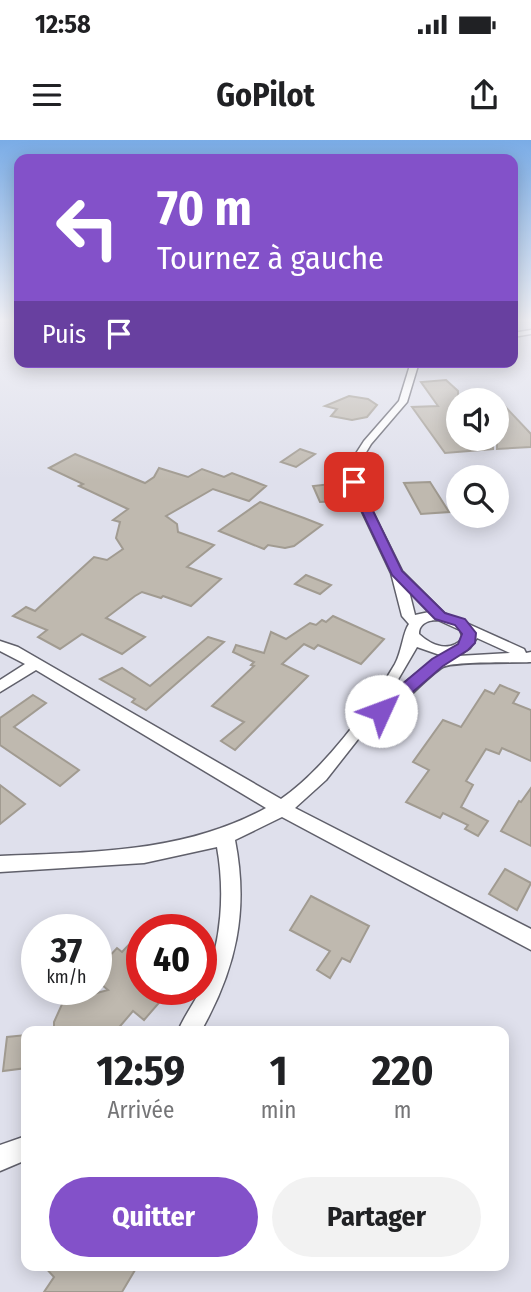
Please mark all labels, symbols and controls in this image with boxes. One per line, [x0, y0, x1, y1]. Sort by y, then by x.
text: 12:58 [35, 9, 91, 40]
icon: menu [28, 76, 66, 114]
text: GoPilot [216, 76, 315, 114]
icon: share [465, 76, 503, 114]
text: 70 m [157, 179, 252, 238]
icon: left [42, 182, 133, 273]
text: Tournez à gauche [157, 239, 384, 277]
icon: arrive [100, 315, 138, 353]
text: Puis [42, 319, 86, 350]
map controls [446, 388, 509, 528]
button: sound [446, 388, 509, 451]
pin [324, 452, 384, 512]
icon: arrive [335, 463, 373, 501]
button: search [446, 465, 509, 528]
position arrow [344, 674, 418, 748]
speed limit sign: 40 [126, 914, 217, 1005]
text: 37 [51, 929, 82, 971]
text: km/h [46, 966, 87, 988]
text: 12:59 [96, 1046, 185, 1096]
text: 1 [270, 1046, 287, 1096]
text: 220 [372, 1046, 434, 1096]
text: Arrivée [107, 1096, 174, 1124]
text: min [261, 1096, 296, 1124]
text: m [394, 1096, 412, 1124]
button: Quitter [49, 1177, 258, 1257]
button: Partager [272, 1177, 481, 1257]

